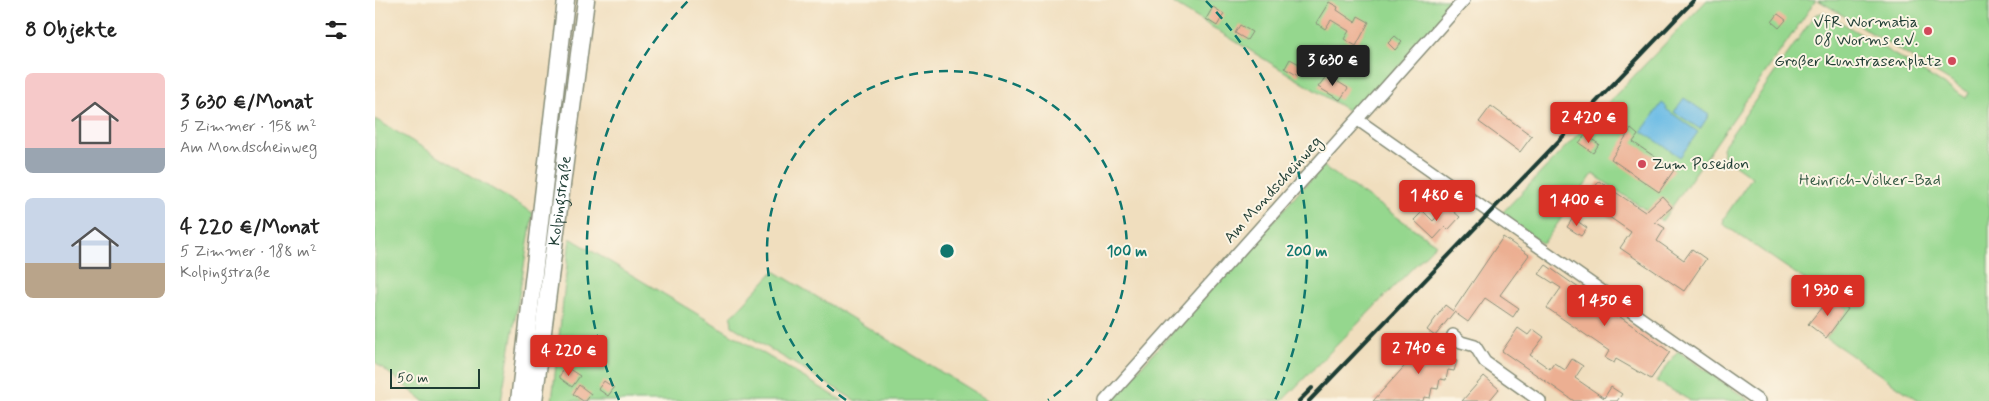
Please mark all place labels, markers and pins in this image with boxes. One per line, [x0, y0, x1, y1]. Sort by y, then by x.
place label: VfR Wormatia 08 Worms e.V. [1814, 12, 1918, 51]
marker: VfR Wormatia 08 Worms e.V. [1922, 25, 1934, 37]
pin: 3 630 € [1287, 44, 1379, 87]
place label: Großer Kunstrasenplatz [1774, 51, 1942, 72]
marker: Großer Kunstrasenplatz [1946, 55, 1958, 67]
pin: 2 420 € [1543, 102, 1635, 144]
place label: Zum Poseidon [1652, 154, 1749, 175]
marker: Zum Poseidon [1636, 158, 1648, 170]
pin: 1 480 € [1391, 180, 1483, 222]
pin: 1 400 € [1531, 184, 1623, 227]
centre of rings [938, 242, 956, 260]
pin: 1 930 € [1782, 274, 1874, 317]
pin: 1 450 € [1559, 284, 1651, 327]
pin: 2 740 € [1373, 332, 1465, 375]
pin: 4 220 € [523, 334, 615, 377]

